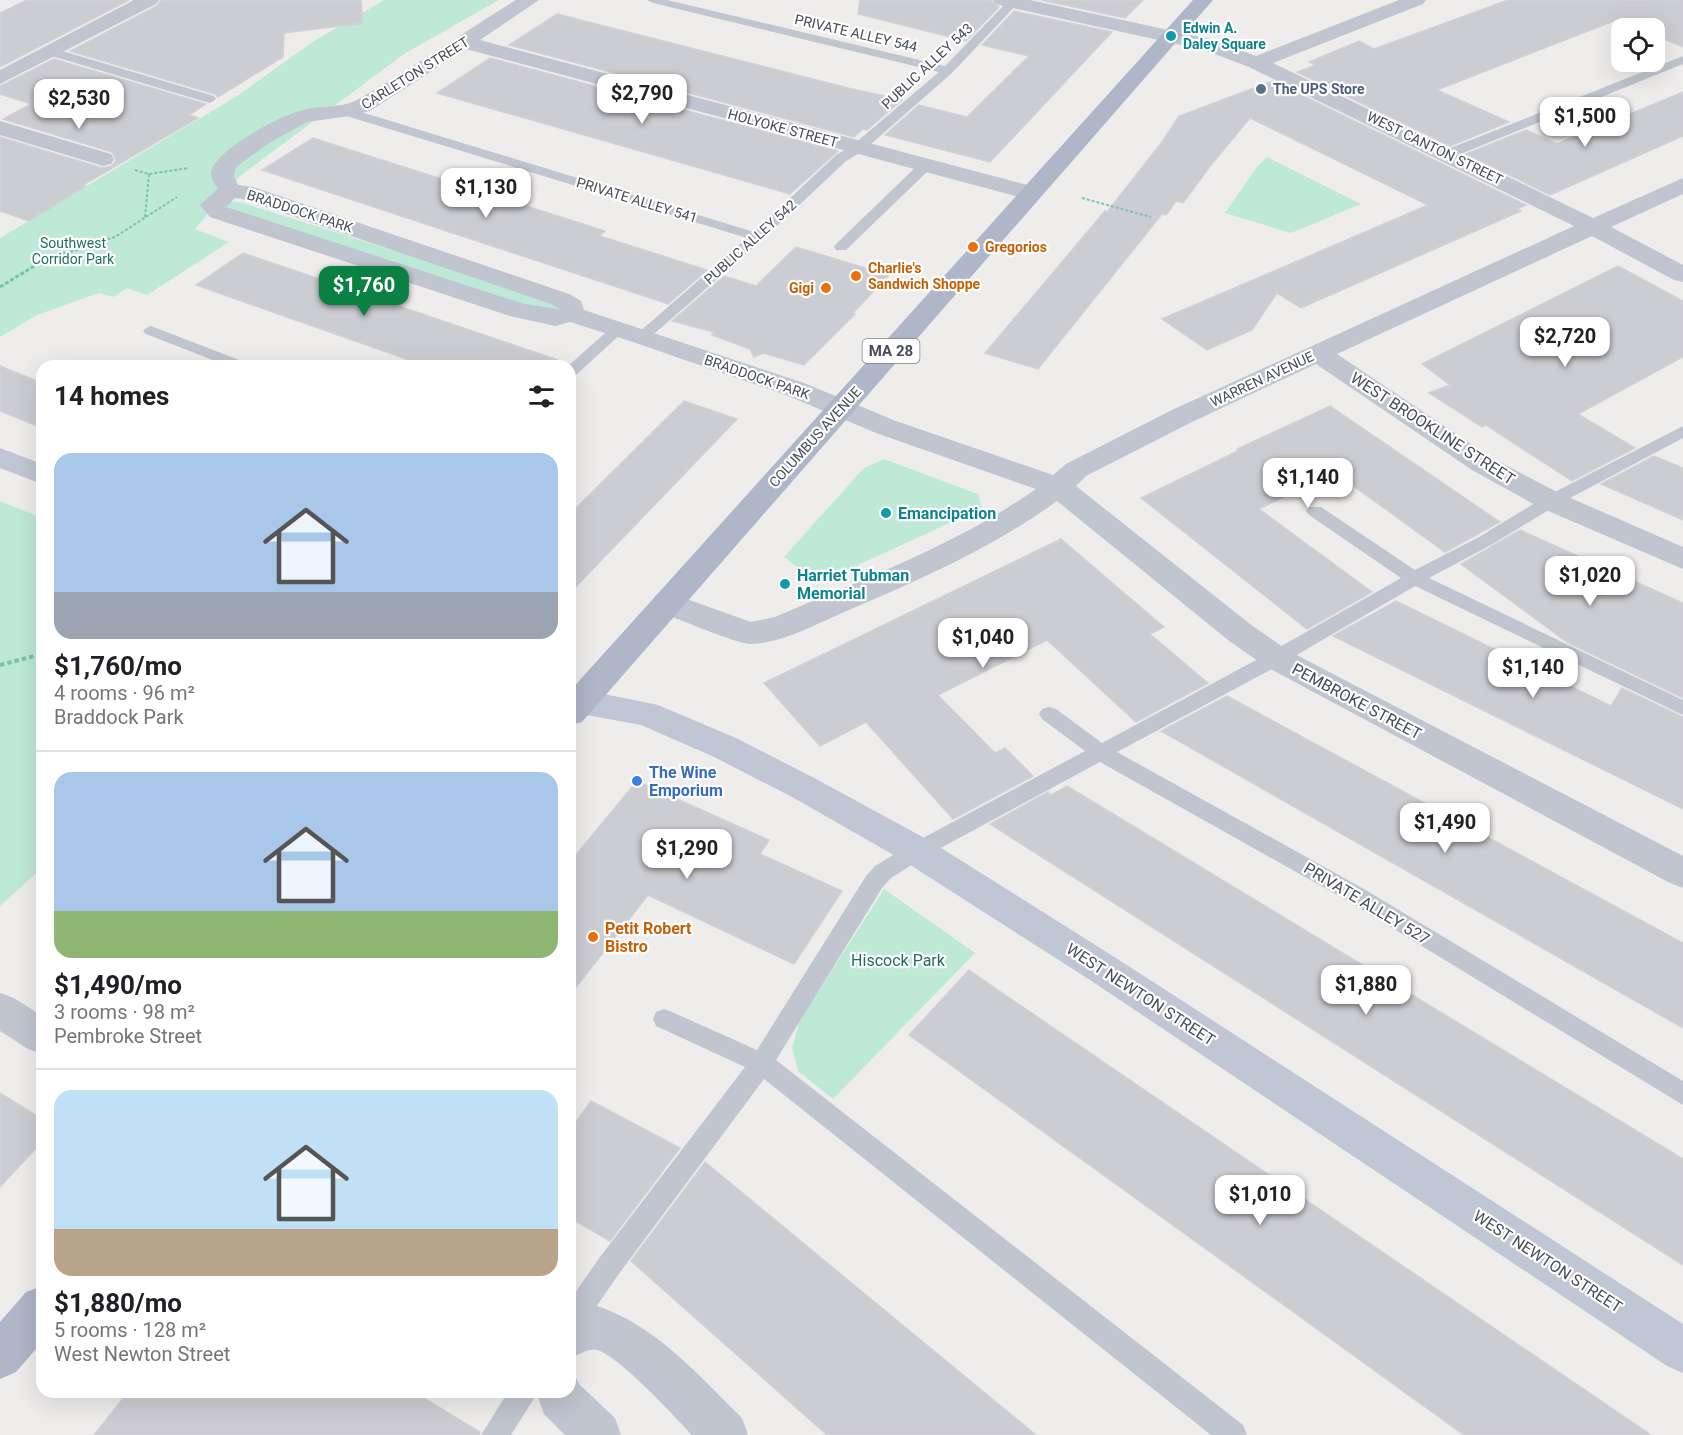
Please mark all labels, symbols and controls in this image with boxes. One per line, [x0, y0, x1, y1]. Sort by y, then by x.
street label: PRIVATE ALLEY 544 [793, 11, 919, 55]
map controls [1611, 18, 1665, 72]
button: locate [1611, 18, 1665, 72]
street label: PUBLIC ALLEY 543 [878, 20, 976, 112]
place label: Edwin A. Daley Square [1183, 20, 1266, 52]
marker: Edwin A. Daley Square [1164, 29, 1178, 43]
street label: CARLETON STREET [358, 33, 472, 112]
pin: $2,790 [593, 74, 691, 125]
pin: $2,530 [30, 79, 128, 130]
text: $2,790 [611, 81, 673, 105]
place label: The UPS Store [1273, 81, 1365, 97]
marker: The UPS Store [1254, 82, 1268, 96]
text: $2,530 [48, 86, 110, 110]
pin: $1,500 [1536, 97, 1634, 148]
text: $1,500 [1554, 104, 1616, 128]
street label: HOLYOKE STREET [726, 106, 840, 151]
street label: WEST CANTON STREET [1364, 108, 1506, 188]
pin: $1,130 [437, 168, 535, 219]
street label: PRIVATE ALLEY 541 [575, 174, 699, 226]
text: $1,130 [455, 175, 517, 199]
street label: BRADDOCK PARK [245, 186, 355, 236]
street label: PUBLIC ALLEY 542 [701, 196, 799, 288]
park label: Southwest Corridor Park [32, 235, 115, 267]
place label: Gregorios [985, 239, 1047, 255]
marker: Gregorios [966, 240, 980, 254]
place label: Charlie's Sandwich Shoppe [868, 260, 981, 292]
pin: $1,760 [315, 266, 413, 317]
marker: Charlie's Sandwich Shoppe [849, 269, 863, 283]
text: $1,760 [333, 273, 395, 297]
place label: Gigi [789, 280, 814, 296]
marker: Gigi [819, 281, 833, 295]
pin: $2,720 [1516, 317, 1614, 368]
text: $2,720 [1534, 324, 1596, 348]
road number: MA 28 [862, 339, 920, 363]
street label: WARREN AVENUE [1208, 348, 1316, 410]
street label: BRADDOCK PARK [702, 351, 812, 403]
street label: WEST BROOKLINE STREET [1347, 368, 1519, 489]
icon: filters [525, 380, 558, 413]
text: 14 homes [54, 381, 169, 411]
street label: COLUMBUS AVENUE [766, 384, 864, 490]
pin: $1,140 [1259, 458, 1357, 509]
text: $1,140 [1277, 465, 1339, 489]
icon: home [252, 492, 360, 600]
place label: Emancipation [898, 504, 996, 523]
marker: Emancipation [879, 506, 893, 520]
pin: $1,020 [1541, 556, 1639, 607]
text: $1,020 [1559, 563, 1621, 587]
place label: Harriet Tubman Memorial [797, 566, 909, 603]
marker: Harriet Tubman Memorial [778, 577, 792, 591]
pin: $1,040 [934, 618, 1032, 669]
text: $1,040 [952, 625, 1014, 649]
pin: $1,140 [1484, 648, 1582, 699]
text: $1,760/mo [54, 651, 182, 681]
text: $1,140 [1502, 655, 1564, 679]
street label: PEMBROKE STREET [1289, 659, 1425, 744]
text: 4 rooms · 96 m² [54, 681, 195, 705]
text: Braddock Park [54, 705, 184, 729]
place label: The Wine Emporium [649, 763, 723, 800]
marker: The Wine Emporium [630, 774, 644, 788]
pin: $1,490 [1396, 803, 1494, 854]
text: $1,490 [1414, 810, 1476, 834]
icon: home [252, 811, 360, 919]
pin: $1,290 [638, 829, 736, 880]
text: $1,290 [656, 836, 718, 860]
street label: PRIVATE ALLEY 527 [1300, 858, 1433, 948]
place label: Petit Robert Bistro [605, 919, 692, 956]
marker: Petit Robert Bistro [586, 930, 600, 944]
street label: WEST NEWTON STREET [1063, 939, 1219, 1050]
park label: Hiscock Park [851, 951, 946, 970]
pin: $1,880 [1317, 965, 1415, 1016]
text: $1,490/mo [54, 970, 182, 1000]
text: $1,880 [1335, 972, 1397, 996]
text: 3 rooms · 98 m² [54, 1000, 195, 1024]
text: Pembroke Street [54, 1024, 202, 1048]
icon: home [252, 1129, 360, 1237]
pin: $1,010 [1211, 1175, 1309, 1226]
text: $1,010 [1229, 1182, 1291, 1206]
street label: WEST NEWTON STREET [1470, 1206, 1626, 1317]
text: $1,880/mo [54, 1288, 182, 1318]
text: 5 rooms · 128 m² [54, 1318, 206, 1342]
text: West Newton Street [54, 1342, 230, 1366]

